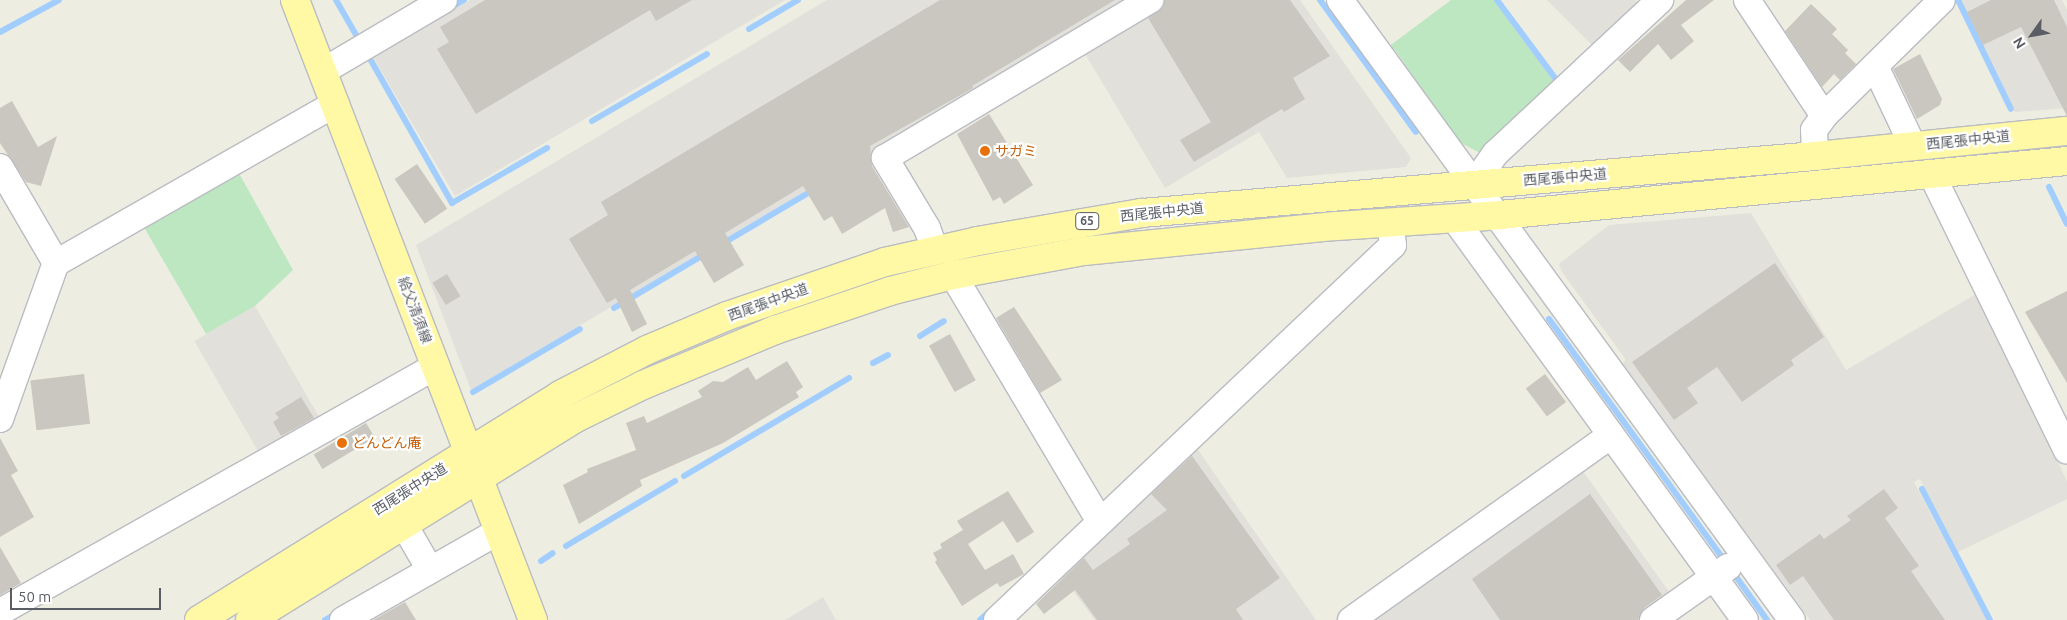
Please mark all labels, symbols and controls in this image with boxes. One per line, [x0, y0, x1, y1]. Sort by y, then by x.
north arrow [2007, 10, 2057, 60]
text: N [2010, 34, 2029, 52]
street label: 西尾張中央道 [1925, 127, 2011, 153]
place label: サガミ [995, 143, 1037, 159]
marker: サガミ [979, 145, 991, 157]
street label: 西尾張中央道 [1522, 165, 1608, 189]
street label: 西尾張中央道 [1119, 199, 1205, 225]
road number: 65 [1074, 212, 1100, 230]
street label: 給父清須線 [395, 274, 435, 346]
street label: 西尾張中央道 [726, 280, 810, 324]
place label: どんどん庵 [352, 435, 422, 451]
marker: どんどん庵 [336, 437, 348, 449]
street label: 西尾張中央道 [370, 460, 450, 518]
scale bar [12, 578, 164, 610]
text: 50 m [18, 588, 51, 605]

